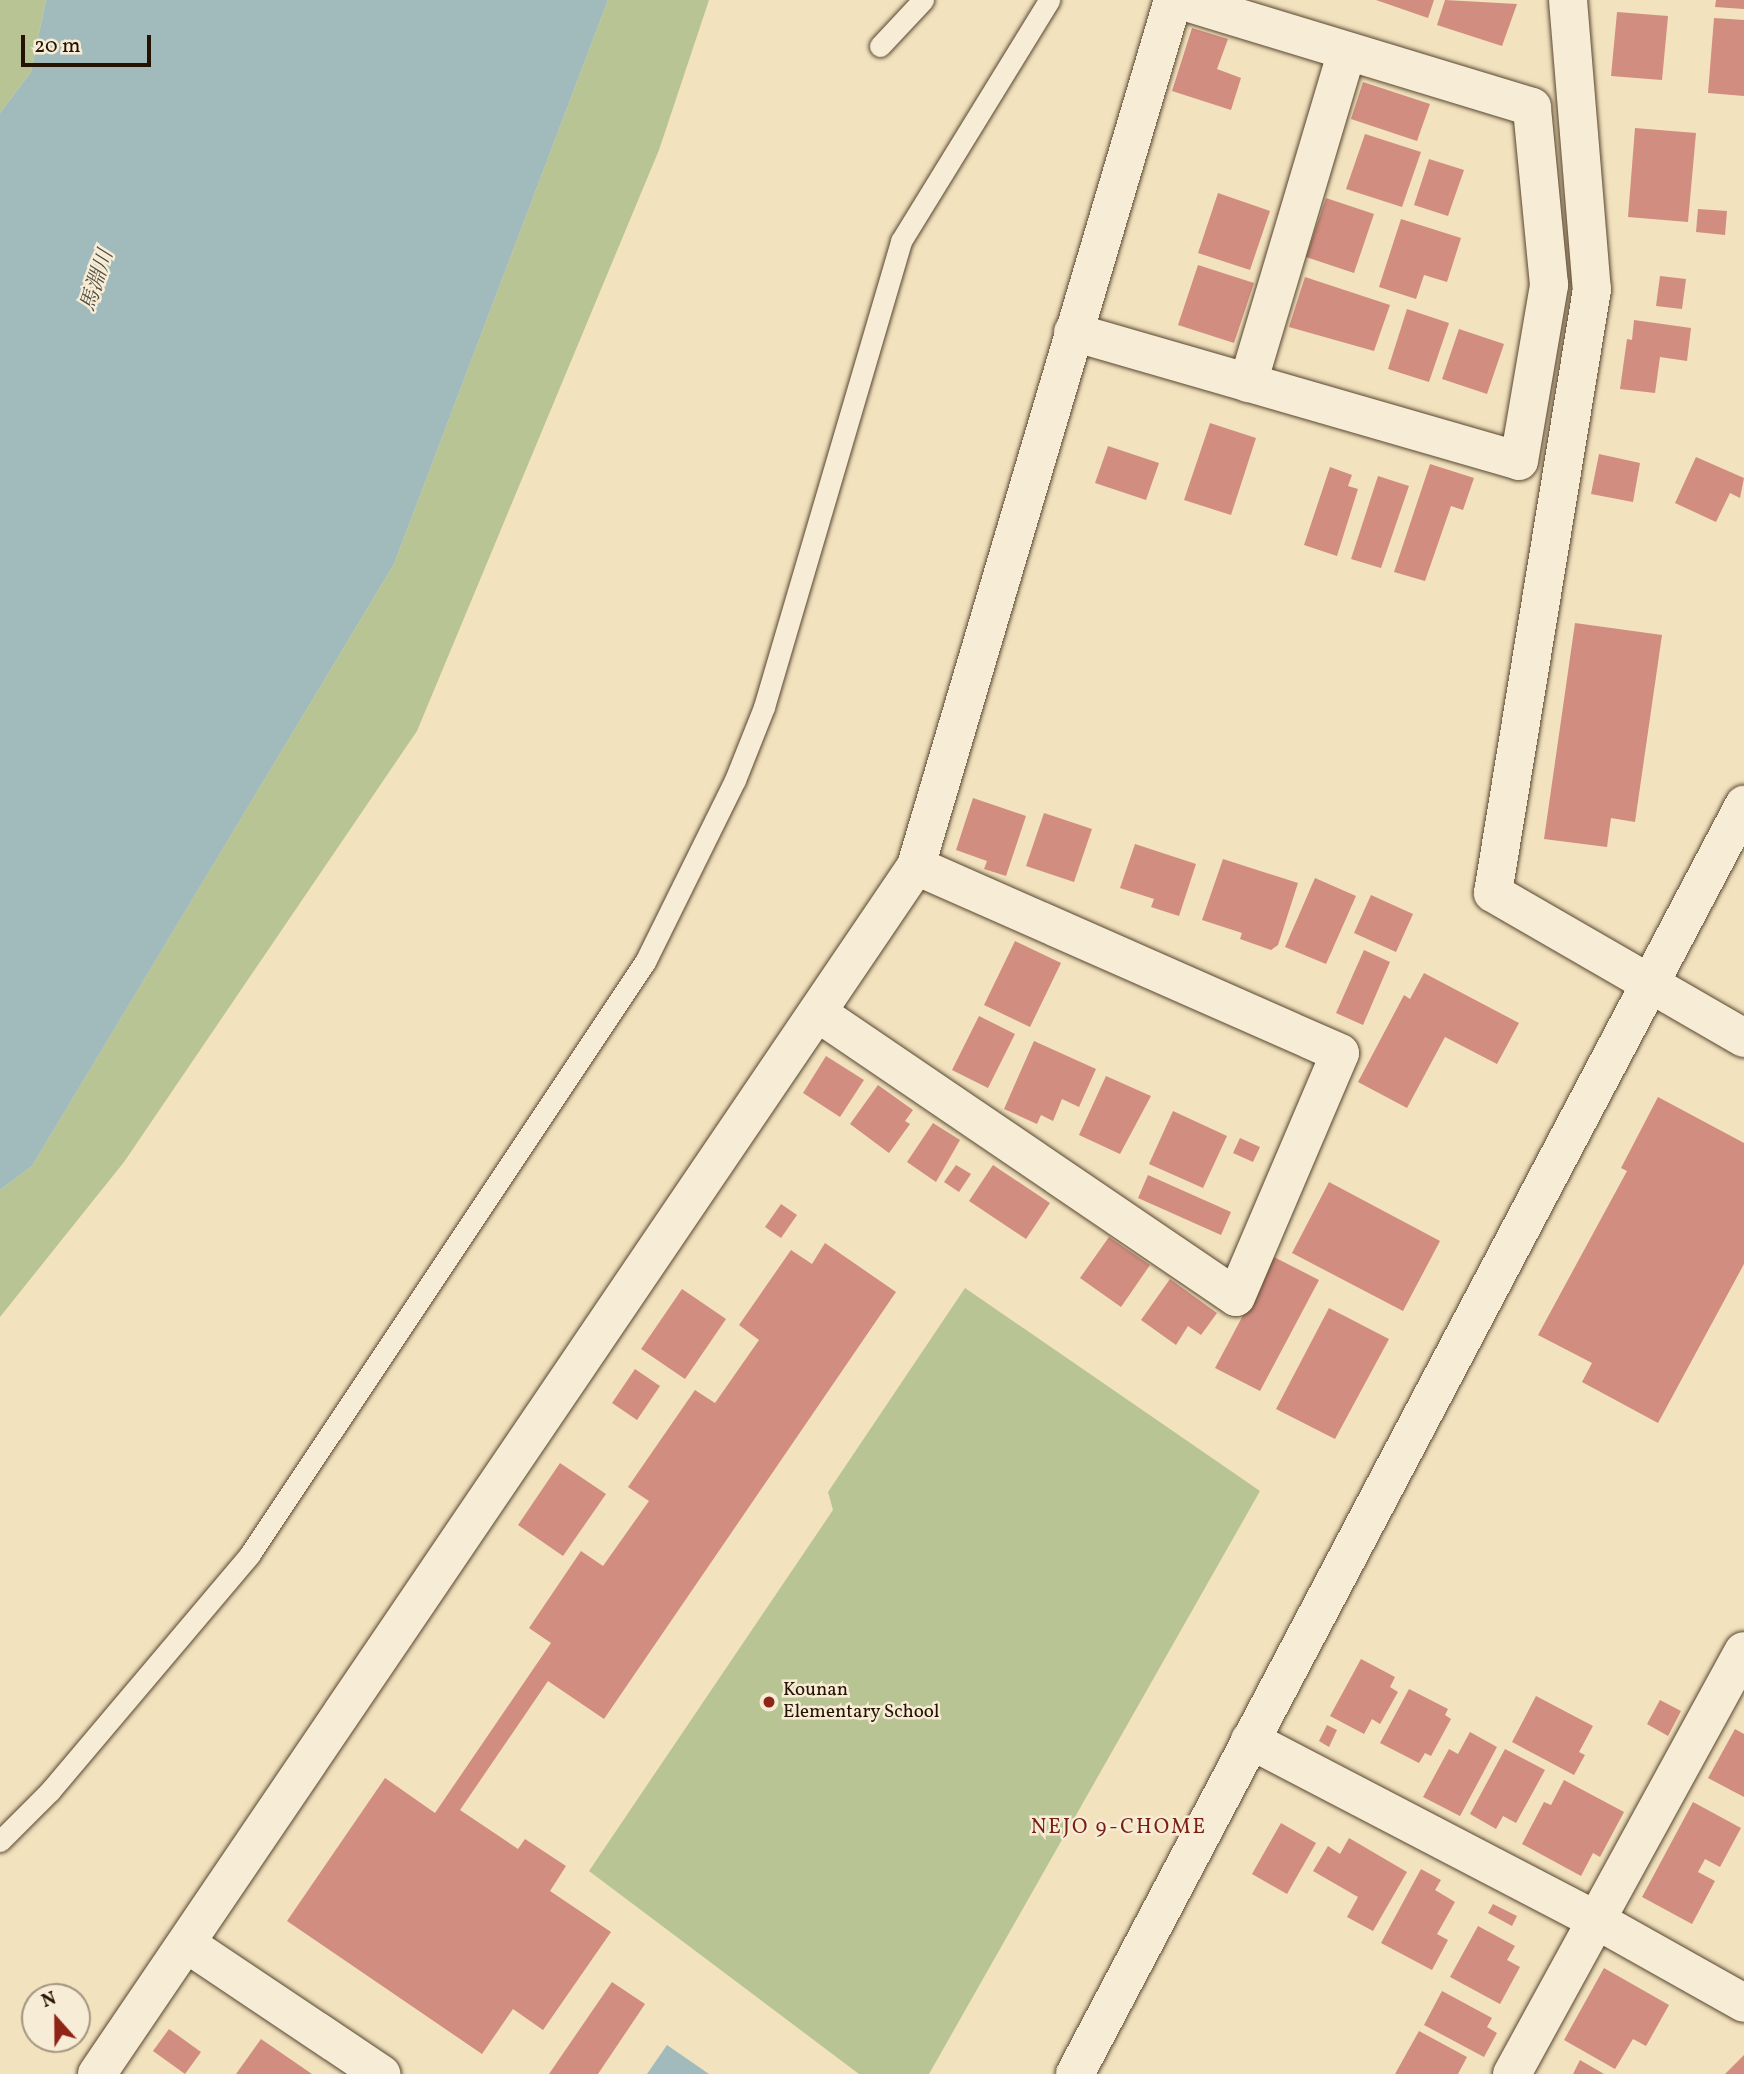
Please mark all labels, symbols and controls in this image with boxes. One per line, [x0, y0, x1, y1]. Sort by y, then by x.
scale bar [24, 21, 154, 65]
text: 20 m [34, 32, 80, 61]
water label: 馬淵川 [76, 247, 120, 315]
place label: Kounan Elementary School [783, 1680, 940, 1724]
marker: Kounan Elementary School [761, 1694, 777, 1710]
district label: NEJO 9-CHOME [1032, 1815, 1206, 1841]
north arrow [21, 1983, 91, 2053]
text: N [38, 1986, 60, 2015]

